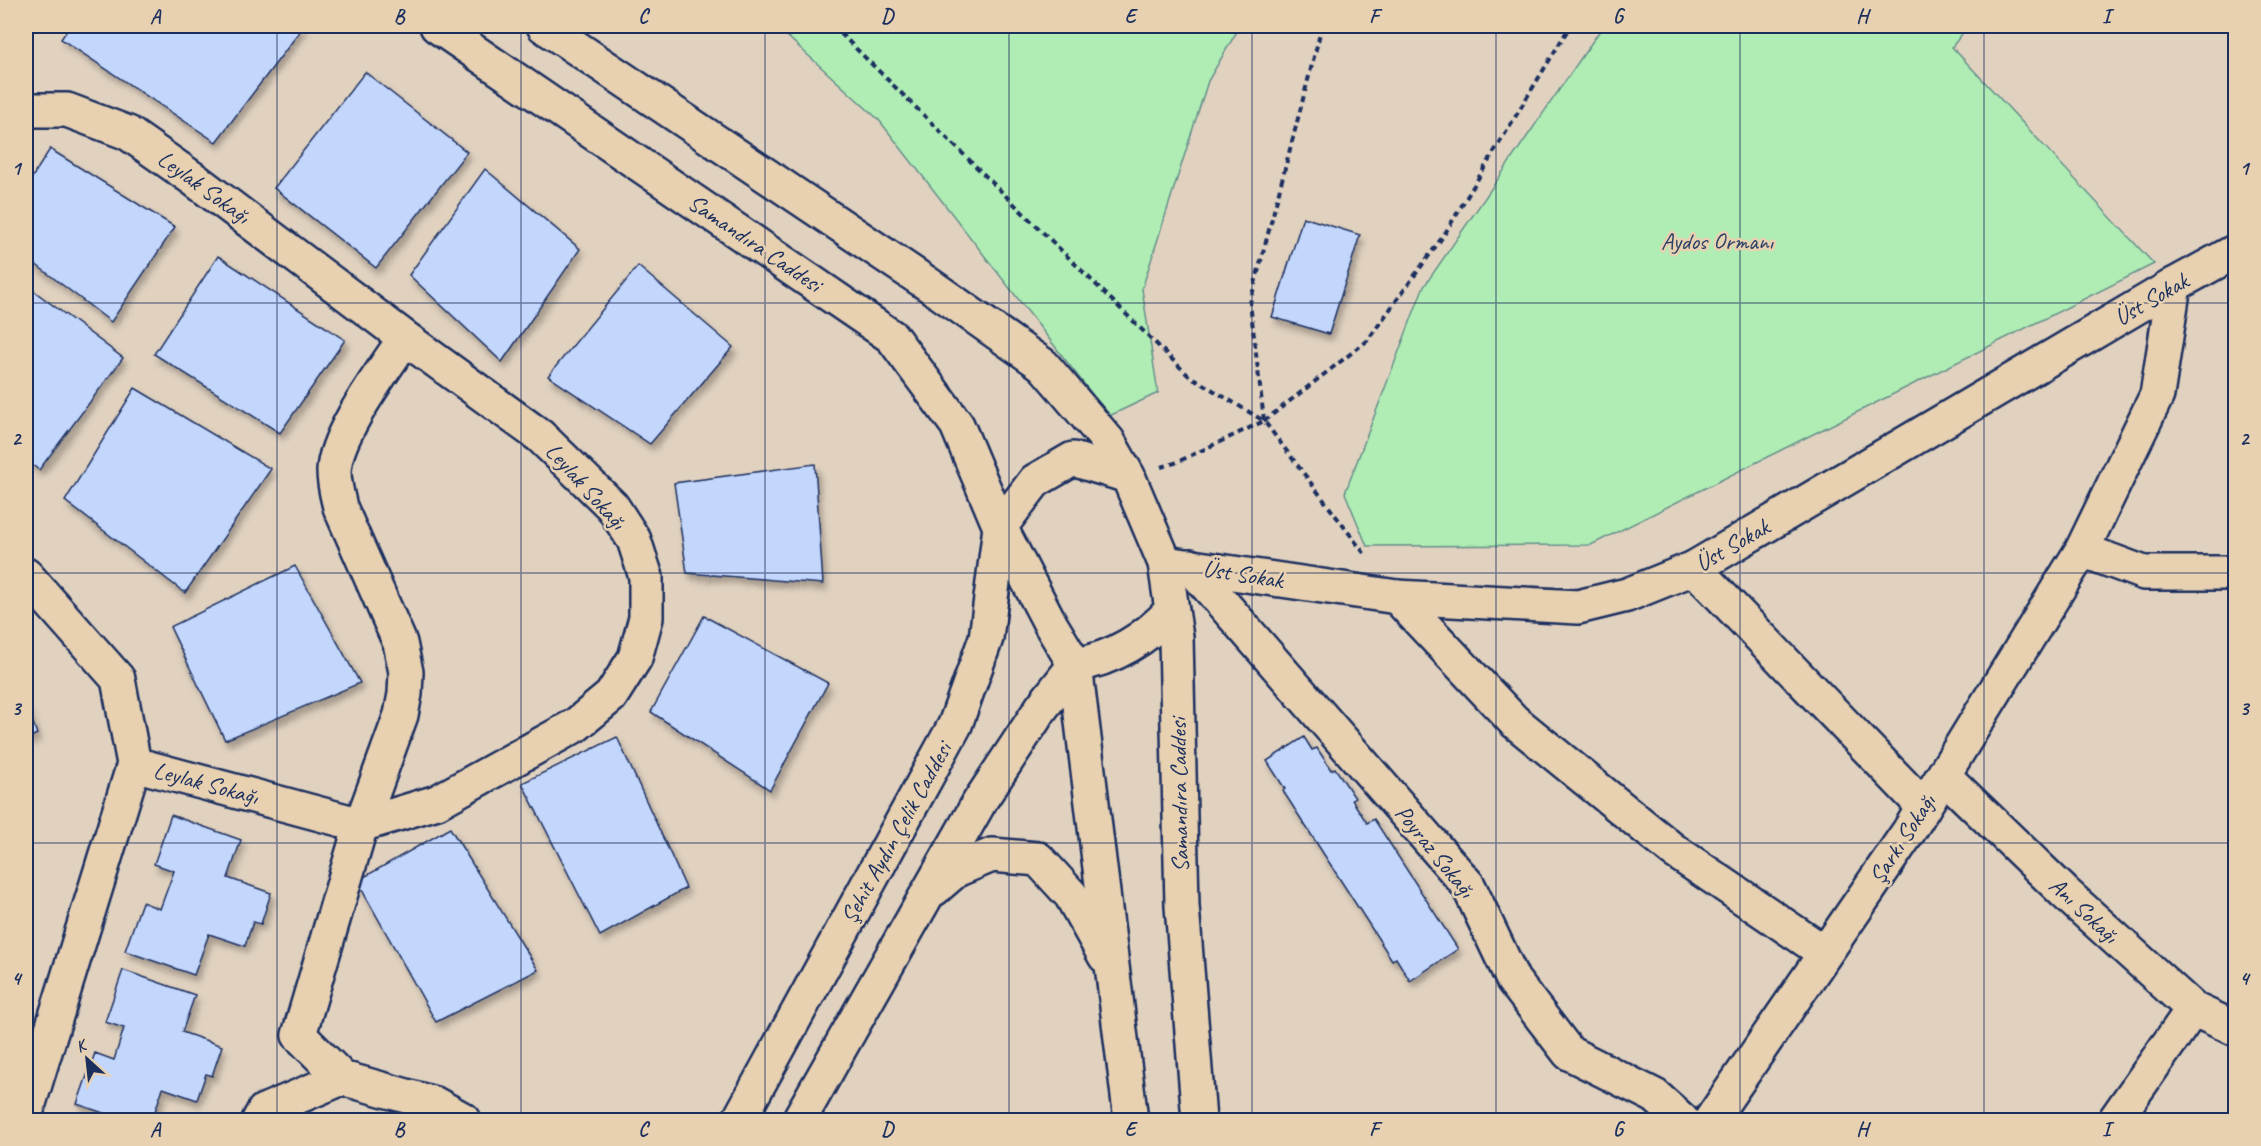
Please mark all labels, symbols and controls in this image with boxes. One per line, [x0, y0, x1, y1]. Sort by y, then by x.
text: A [150, 4, 162, 29]
text: B [394, 4, 406, 29]
text: C [638, 4, 650, 29]
text: D [881, 4, 895, 29]
text: E [1125, 4, 1139, 29]
text: F [1369, 4, 1383, 29]
text: G [1613, 4, 1626, 29]
text: H [1856, 4, 1871, 29]
text: I [2102, 4, 2115, 29]
street label: Leylak Sokağı [152, 143, 257, 231]
text: 1 [12, 156, 23, 181]
text: 1 [2240, 156, 2251, 181]
street label: Samandıra Caddesi [682, 187, 830, 300]
park label: Aydos Ormanı [1661, 226, 1775, 256]
street label: Üst Sokak [2109, 265, 2195, 332]
text: 2 [12, 426, 23, 451]
text: 2 [2240, 426, 2251, 451]
street label: Leylak Sokağı [539, 436, 634, 537]
street label: Üst Sokak [1690, 511, 1776, 578]
street label: Üst Sokak [1201, 553, 1287, 595]
text: 3 [12, 696, 23, 721]
text: 3 [2240, 696, 2251, 721]
street label: Samandıra Caddesi [1163, 715, 1195, 873]
street label: Şehit Aydın Çelik Caddesi [834, 735, 960, 929]
street label: Leylak Sokağı [151, 755, 263, 812]
street label: Şarkı Sokağı [1862, 787, 1943, 890]
street label: Poyraz Sokağı [1388, 798, 1482, 905]
street label: Anı Sokağı [2043, 870, 2126, 951]
text: 4 [12, 966, 24, 991]
text: 4 [2240, 966, 2252, 991]
north arrow [57, 1029, 117, 1089]
text: K [72, 1034, 92, 1057]
text: A [150, 1117, 162, 1142]
text: B [394, 1117, 406, 1142]
text: C [638, 1117, 650, 1142]
text: D [881, 1117, 895, 1142]
text: E [1125, 1117, 1139, 1142]
text: F [1369, 1117, 1383, 1142]
text: G [1613, 1117, 1626, 1142]
text: H [1856, 1117, 1871, 1142]
text: I [2102, 1117, 2115, 1142]

